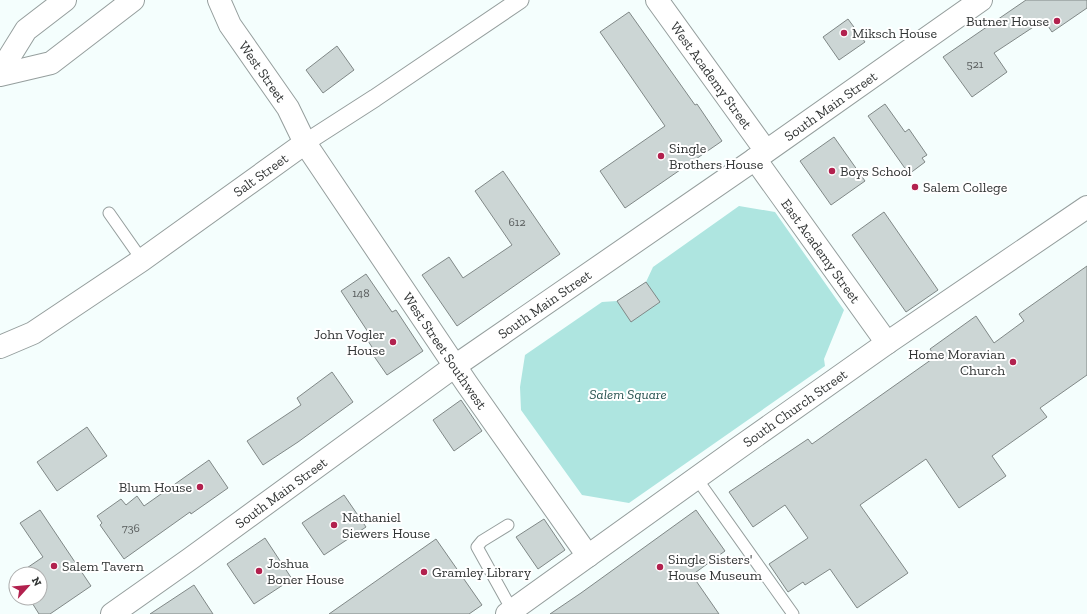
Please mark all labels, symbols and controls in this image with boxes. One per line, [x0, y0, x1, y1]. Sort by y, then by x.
place label: Butner House [966, 13, 1049, 30]
marker: Butner House [1052, 16, 1062, 26]
street label: West Academy Street [667, 18, 756, 133]
place label: Miksch House [852, 25, 937, 42]
marker: Miksch House [839, 28, 849, 38]
street label: West Street [235, 38, 290, 106]
house number: 521 [967, 57, 984, 71]
street label: South Main Street [781, 67, 881, 145]
place label: Single Brothers House [669, 140, 764, 173]
street label: Salt Street [230, 149, 292, 200]
marker: Single Brothers House [656, 151, 666, 161]
place label: Boys School [840, 163, 912, 180]
marker: Boys School [827, 166, 837, 176]
place label: Salem College [923, 179, 1008, 196]
marker: Salem College [910, 182, 920, 192]
street label: East Academy Street [778, 195, 864, 307]
house number: 612 [508, 215, 526, 229]
street label: South Main Street [495, 266, 595, 342]
house number: 148 [352, 286, 370, 300]
street label: West Street Southwest [399, 289, 491, 413]
place label: John Vogler House [314, 326, 385, 359]
marker: John Vogler House [388, 337, 398, 347]
place label: Home Moravian Church [908, 346, 1005, 379]
marker: Home Moravian Church [1008, 357, 1018, 367]
street label: South Church Street [740, 365, 851, 451]
park label: Salem Square [589, 386, 667, 403]
street label: South Main Street [232, 453, 331, 532]
place label: Blum House [119, 479, 192, 496]
marker: Blum House [195, 482, 205, 492]
place label: Nathaniel Siewers House [342, 509, 431, 542]
marker: Nathaniel Siewers House [329, 520, 339, 530]
house number: 736 [122, 521, 140, 535]
place label: Single Sisters' House Museum [668, 551, 762, 584]
place label: Joshua Boner House [267, 555, 344, 588]
place label: Salem Tavern [62, 558, 144, 575]
marker: Salem Tavern [49, 561, 59, 571]
marker: Single Sisters' House Museum [655, 562, 665, 572]
place label: Gramley Library [432, 564, 532, 581]
north arrow [8, 566, 48, 606]
marker: Joshua Boner House [254, 566, 264, 576]
marker: Gramley Library [419, 567, 429, 577]
text: N [29, 575, 44, 589]

